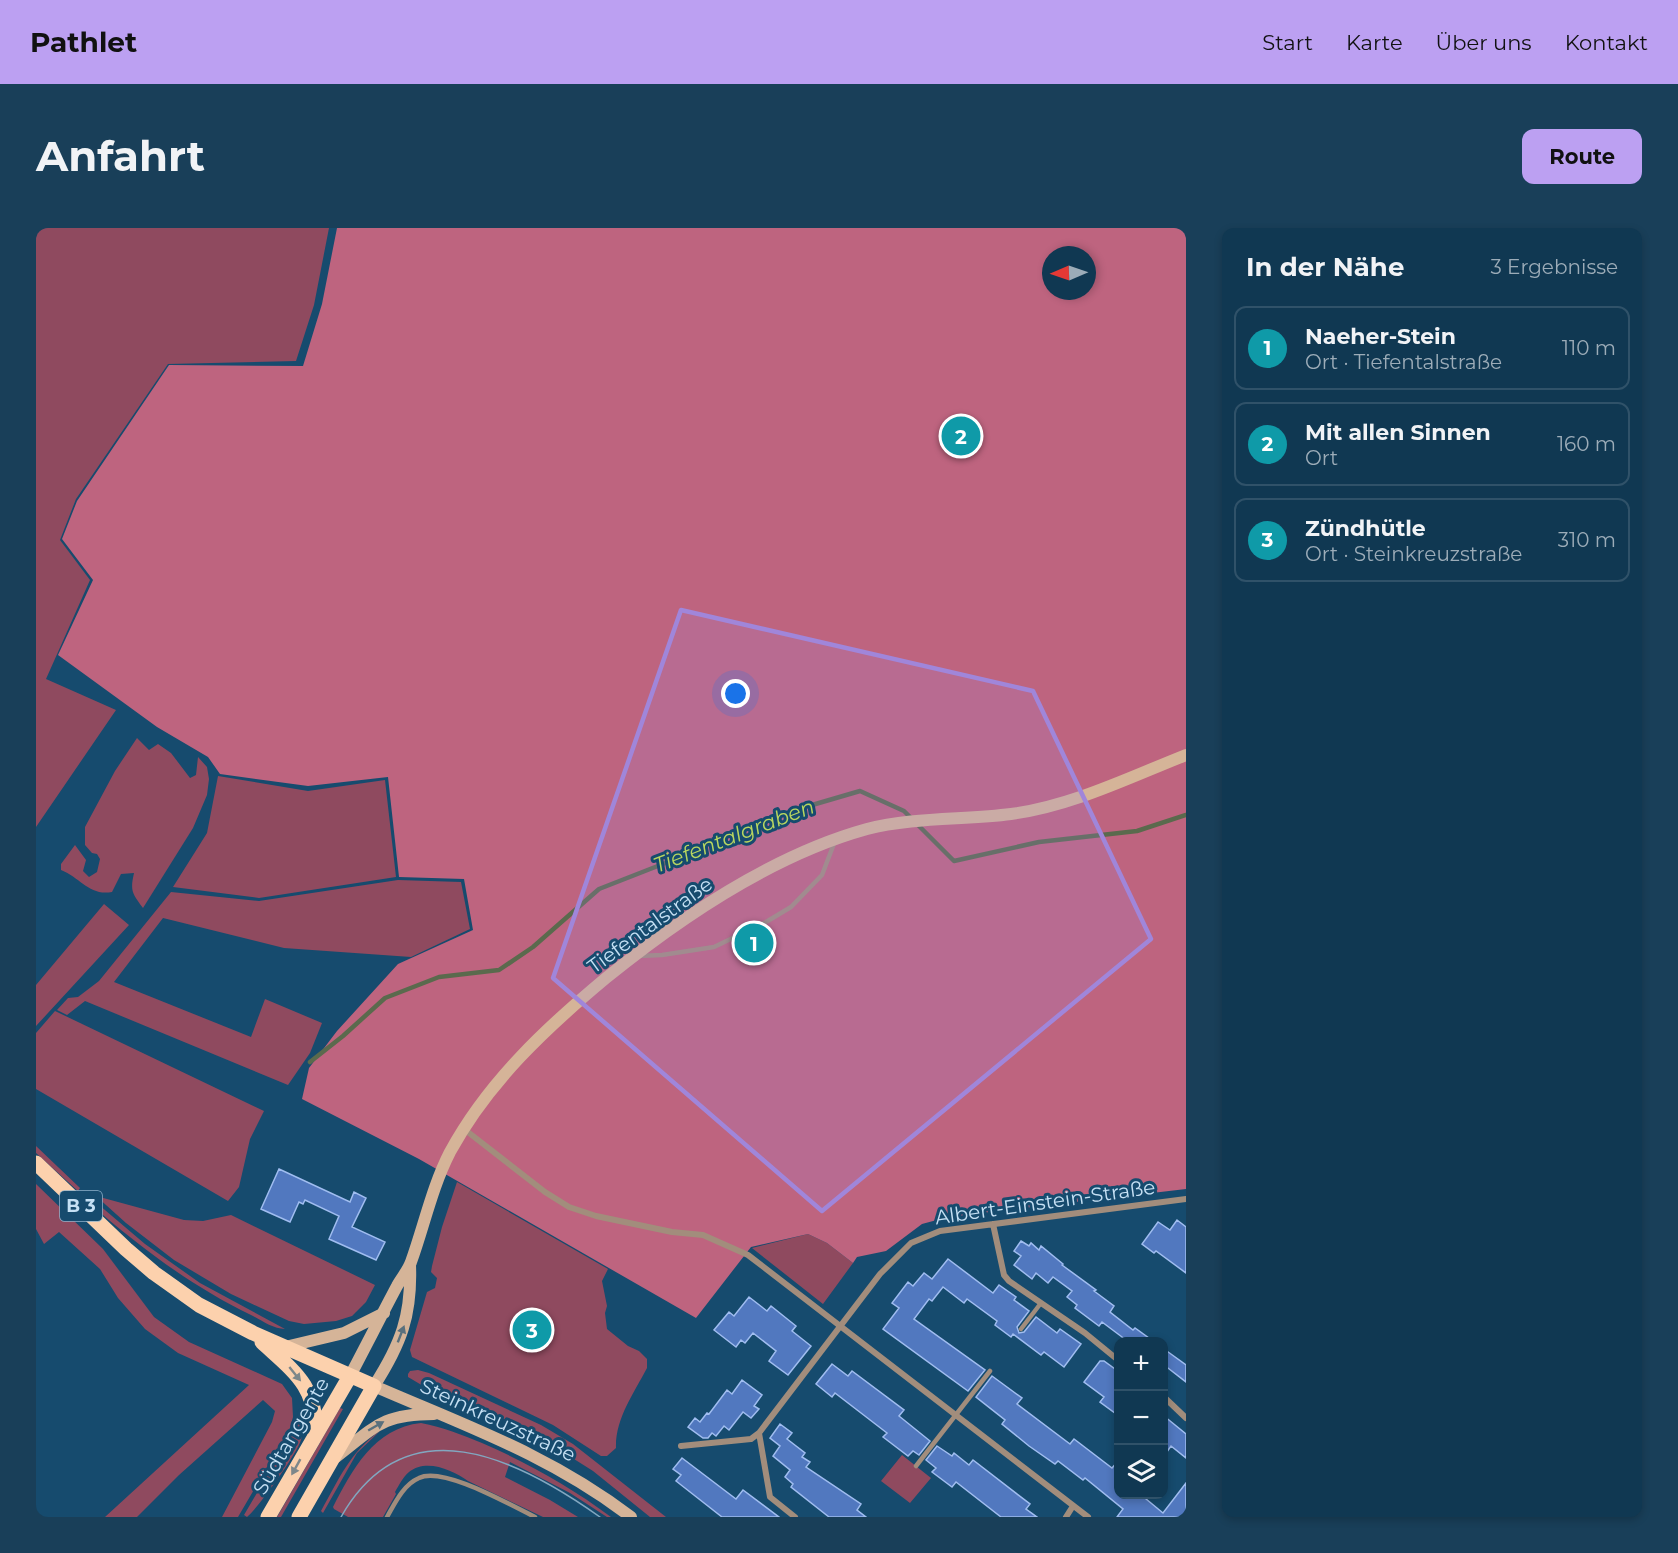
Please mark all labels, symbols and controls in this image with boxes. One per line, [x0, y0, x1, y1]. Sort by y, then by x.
text: Pathlet [30, 25, 137, 59]
text: Start [1262, 30, 1313, 55]
text: Karte [1346, 30, 1403, 55]
text: Über uns [1436, 30, 1532, 55]
text: Kontakt [1565, 30, 1648, 55]
button: Route [1522, 129, 1642, 184]
text: Anfahrt [36, 130, 205, 182]
north arrow [1042, 246, 1096, 300]
text: In der Nähe [1246, 251, 1404, 283]
text: 3 Ergebnisse [1490, 255, 1618, 279]
text: Naeher-Stein [1305, 323, 1456, 350]
text: 1 [1264, 336, 1271, 360]
text: 110 m [1562, 336, 1616, 360]
text: Ort · Tiefentalstraße [1305, 350, 1502, 374]
pin: 2 [942, 414, 980, 458]
text: Mit allen Sinnen [1305, 419, 1491, 446]
text: 2 [1262, 432, 1273, 456]
text: 160 m [1557, 432, 1616, 456]
text: Ort [1305, 446, 1338, 470]
text: Zündhütle [1305, 515, 1426, 542]
text: 3 [1262, 528, 1273, 552]
text: 310 m [1558, 528, 1616, 552]
text: Ort · Steinkreuzstraße [1305, 542, 1522, 566]
your location [721, 679, 750, 708]
water label: Tiefentalgraben [650, 793, 818, 878]
street label: Tiefentalstraße [583, 872, 717, 978]
pin: 1 [734, 920, 774, 966]
street label: Albert-Einstein-Straße [933, 1175, 1157, 1229]
road number: B 3 [60, 1191, 102, 1221]
pin: 3 [512, 1308, 552, 1352]
one-way arrow [397, 1325, 406, 1343]
map controls [1114, 1337, 1168, 1499]
button: + [1114, 1337, 1168, 1391]
one-way arrow [288, 1366, 301, 1382]
street label: Südtangente [248, 1373, 334, 1499]
street label: Steinkreuzstraße [416, 1373, 580, 1467]
button: − [1114, 1391, 1168, 1445]
one-way arrow [368, 1421, 384, 1432]
button: layers [1114, 1445, 1168, 1499]
one-way arrow [291, 1459, 301, 1476]

